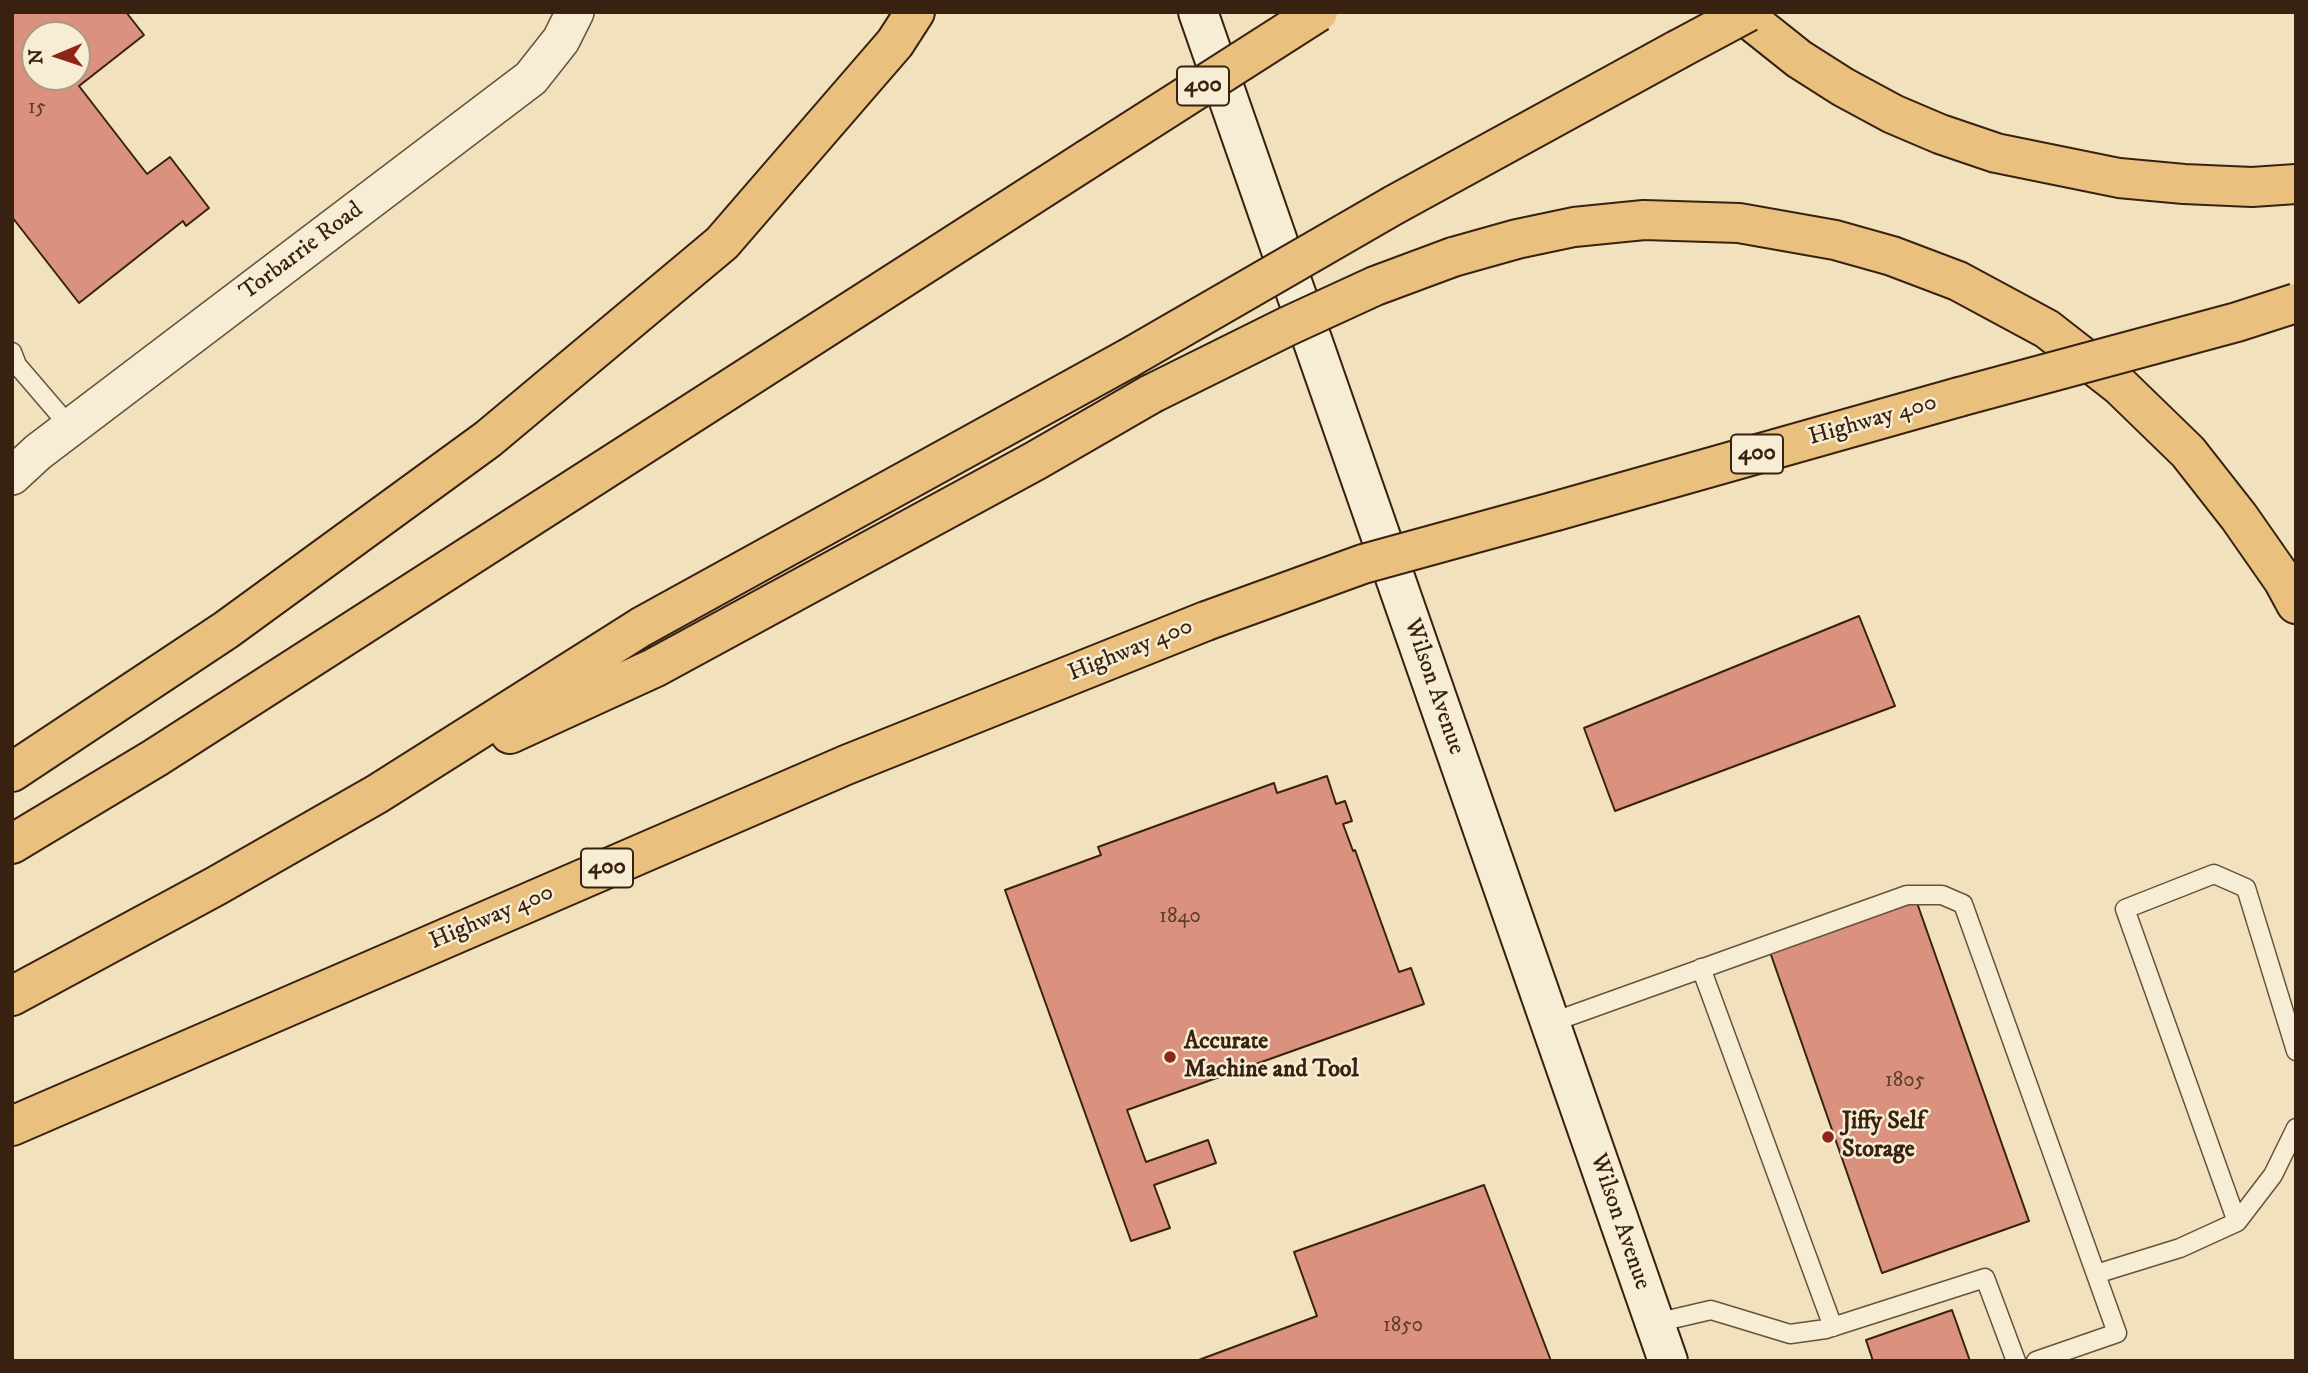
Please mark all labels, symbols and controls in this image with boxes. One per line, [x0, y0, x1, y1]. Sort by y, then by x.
north arrow [21, 21, 91, 91]
text: N [25, 48, 48, 65]
road number: 400 [1177, 66, 1229, 106]
house number: 15 [28, 96, 46, 122]
street label: Torbarrie Road [235, 196, 369, 308]
street label: Highway 400 [1806, 389, 1940, 453]
road number: 400 [1731, 435, 1783, 474]
street label: Highway 400 [1064, 613, 1198, 689]
street label: Wilson Avenue [1396, 615, 1470, 759]
road number: 400 [581, 848, 633, 888]
street label: Highway 400 [426, 879, 558, 957]
house number: 1840 [1159, 905, 1201, 931]
place label: Accurate Machine and Tool [1184, 1029, 1359, 1085]
marker: Accurate Machine and Tool [1162, 1049, 1178, 1065]
house number: 1805 [1885, 1069, 1925, 1095]
place label: Jiffy Self Storage [1842, 1109, 1925, 1165]
marker: Jiffy Self Storage [1820, 1129, 1836, 1145]
street label: Wilson Avenue [1582, 1150, 1656, 1294]
house number: 1850 [1383, 1314, 1423, 1340]

